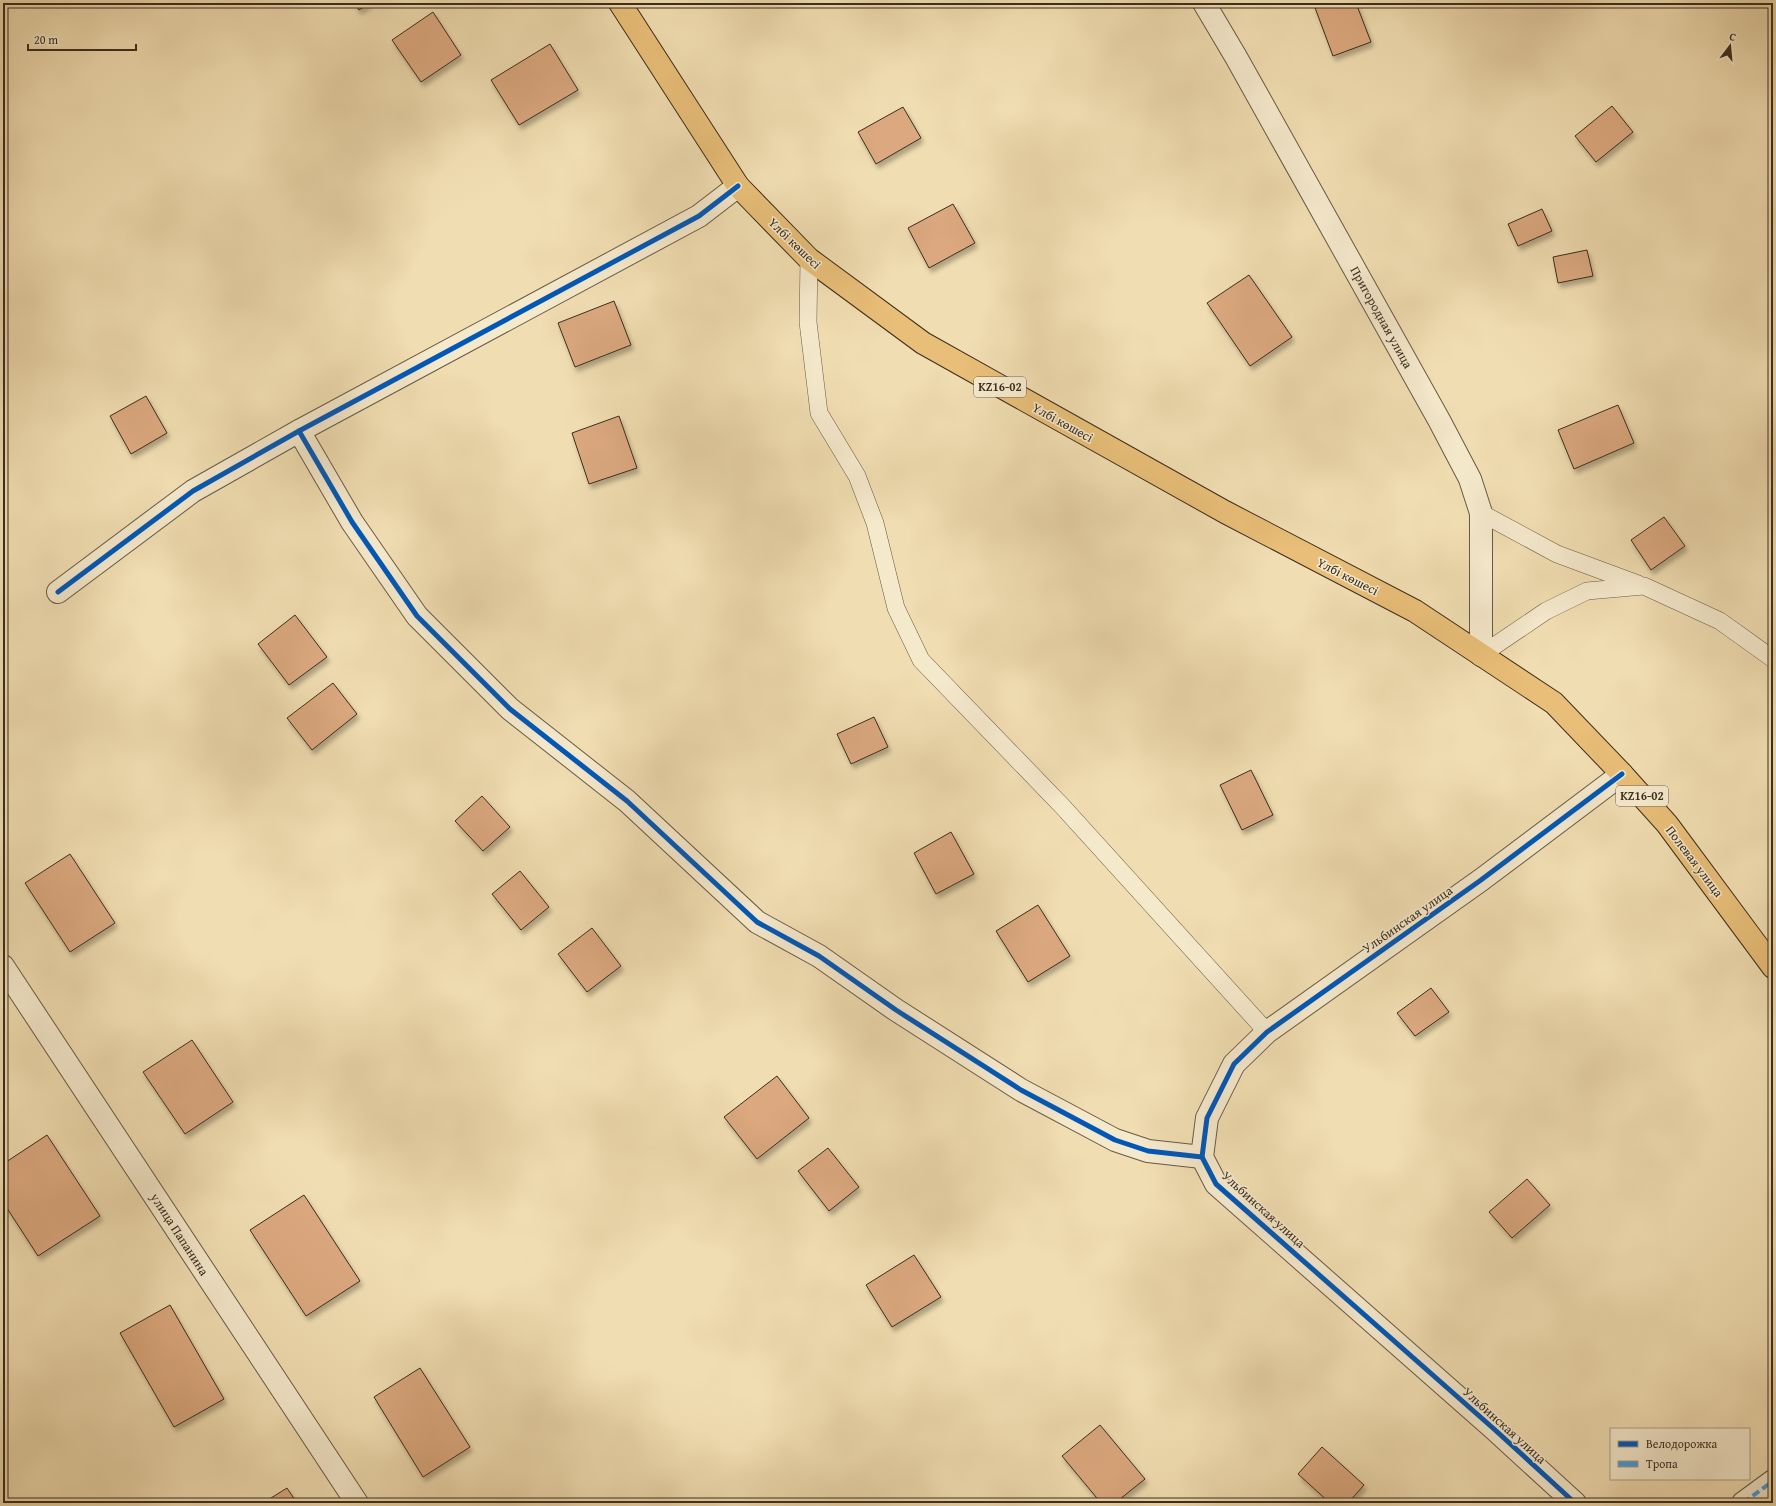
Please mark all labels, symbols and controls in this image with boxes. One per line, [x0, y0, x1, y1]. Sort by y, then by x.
scale bar [28, 26, 136, 52]
north arrow [1710, 26, 1750, 66]
text: С [1728, 28, 1738, 45]
text: 20 m [34, 31, 58, 48]
street label: Үлбі көшесі [764, 213, 826, 274]
street label: Пригородная улица [1346, 263, 1418, 373]
road number: KZ16-02 [974, 377, 1026, 397]
street label: Үлбі көшесі [1029, 398, 1097, 447]
street label: Үлбі көшесі [1314, 553, 1382, 600]
road number: KZ16-02 [1616, 786, 1668, 806]
street label: Полевая улица [1661, 822, 1728, 902]
street label: Ульбинская улица [1358, 881, 1457, 958]
street label: Ульбинская улица [1218, 1167, 1310, 1253]
street label: улица Папанина [145, 1188, 214, 1280]
street label: Ульбинская улица [1459, 1383, 1551, 1469]
legend [1610, 1428, 1750, 1480]
text: Велодорожка [1646, 1435, 1717, 1452]
text: Тропа [1646, 1455, 1678, 1472]

